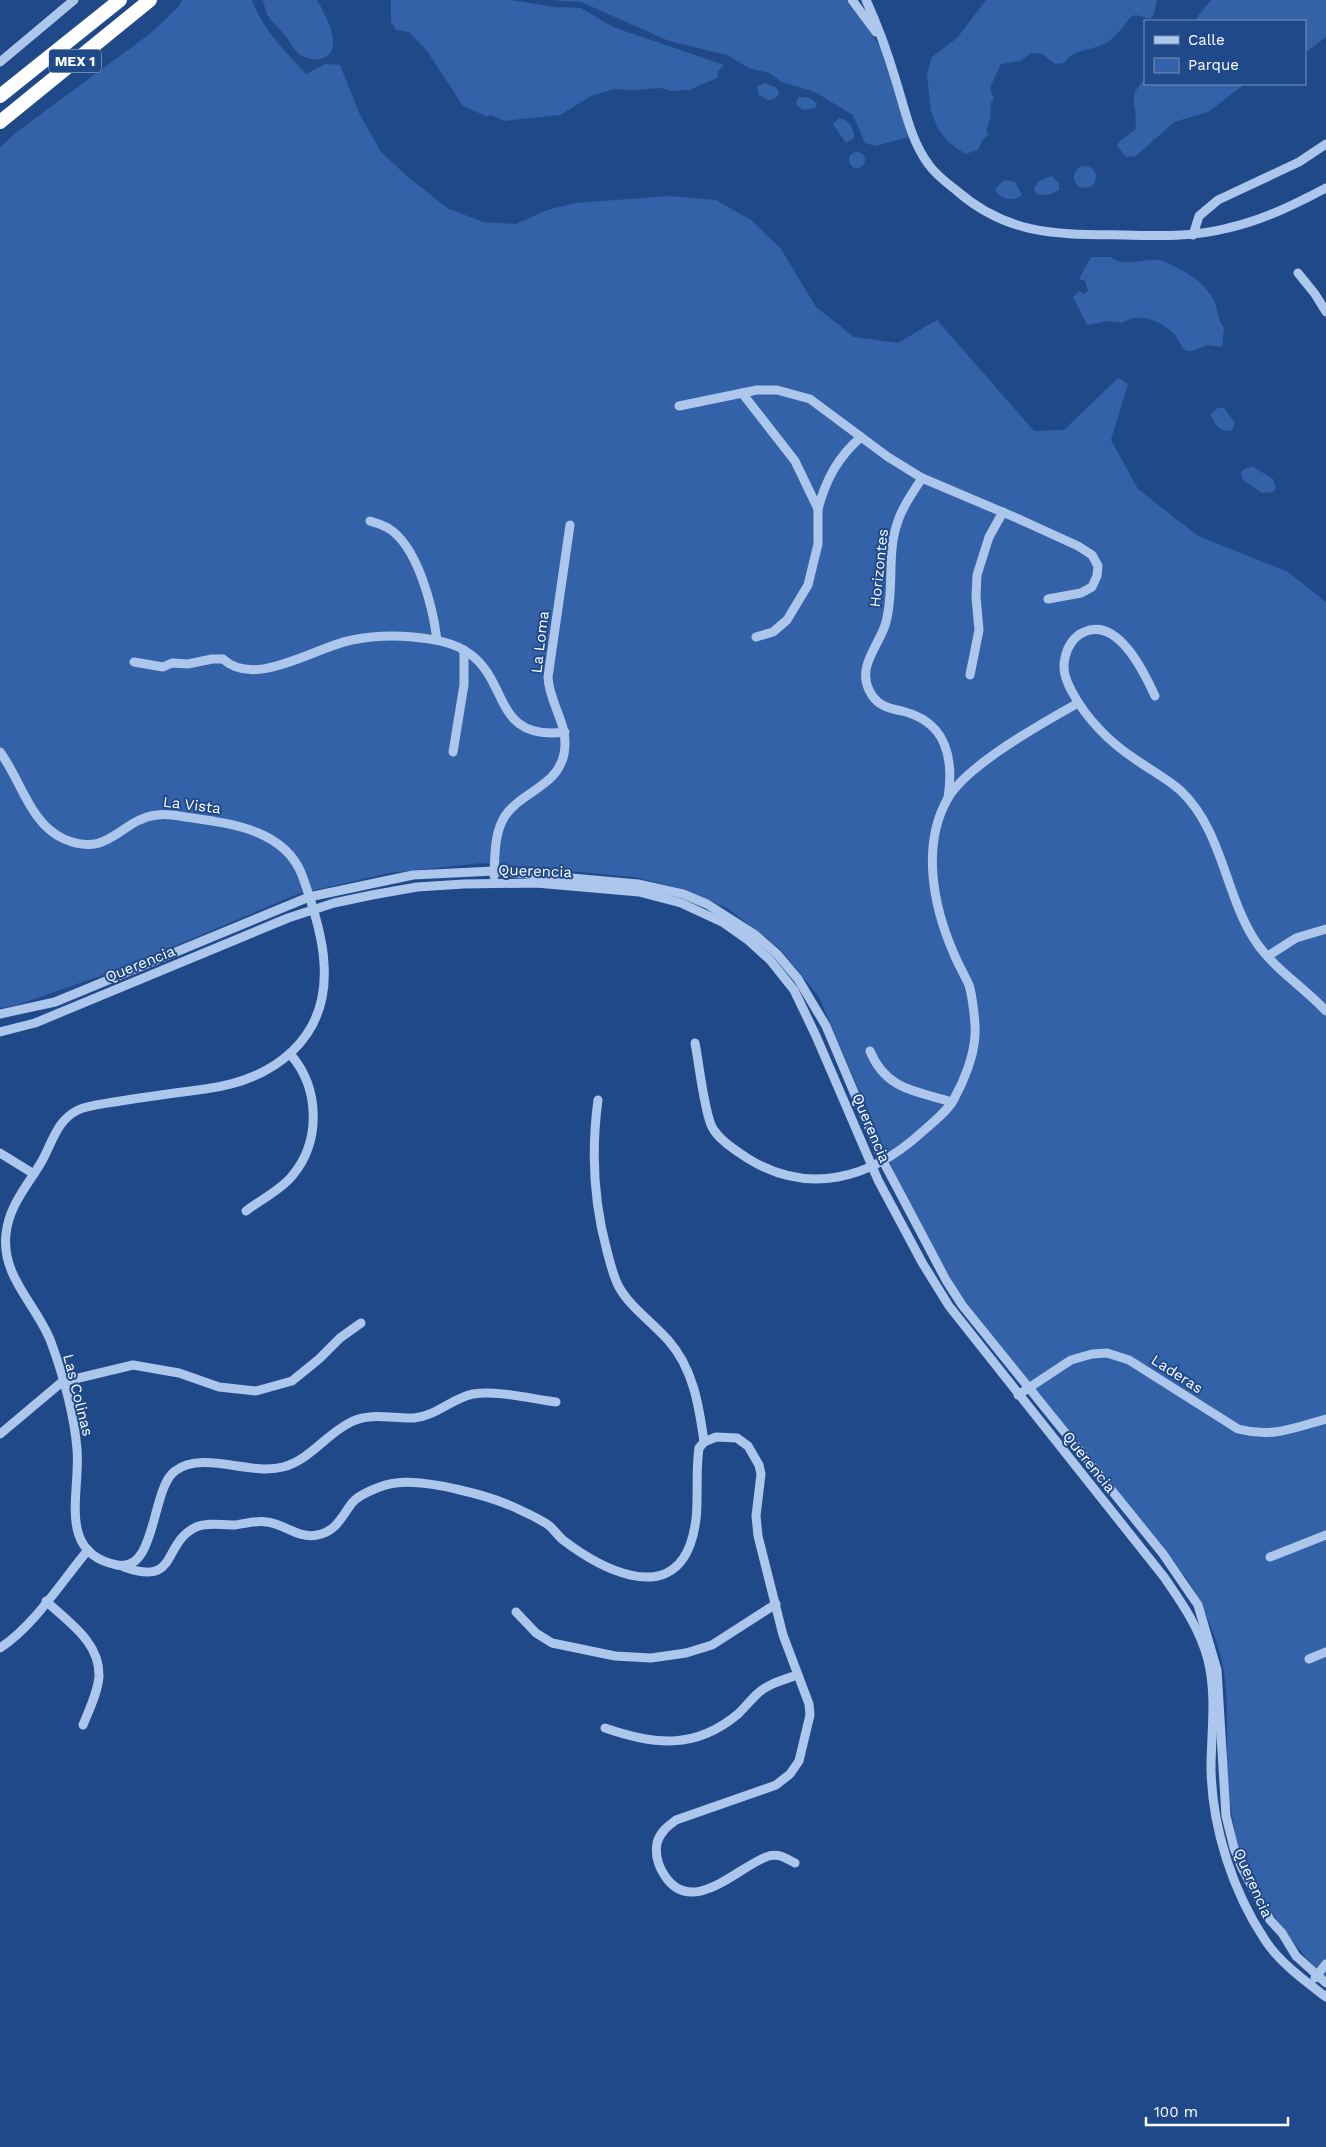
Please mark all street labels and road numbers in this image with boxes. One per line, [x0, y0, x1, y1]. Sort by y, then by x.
road number: MEX 1 [49, 49, 101, 72]
street label: Horizontes [866, 528, 892, 608]
street label: La Loma [527, 609, 553, 674]
street label: La Vista [162, 793, 222, 818]
street label: Querencia [498, 861, 573, 881]
street label: Querencia [102, 942, 178, 986]
street label: Querencia [848, 1090, 894, 1166]
street label: Laderas [1148, 1351, 1206, 1397]
street label: Las Colinas [59, 1352, 97, 1438]
street label: Querencia [1059, 1428, 1120, 1497]
street label: Querencia [1230, 1846, 1276, 1921]

